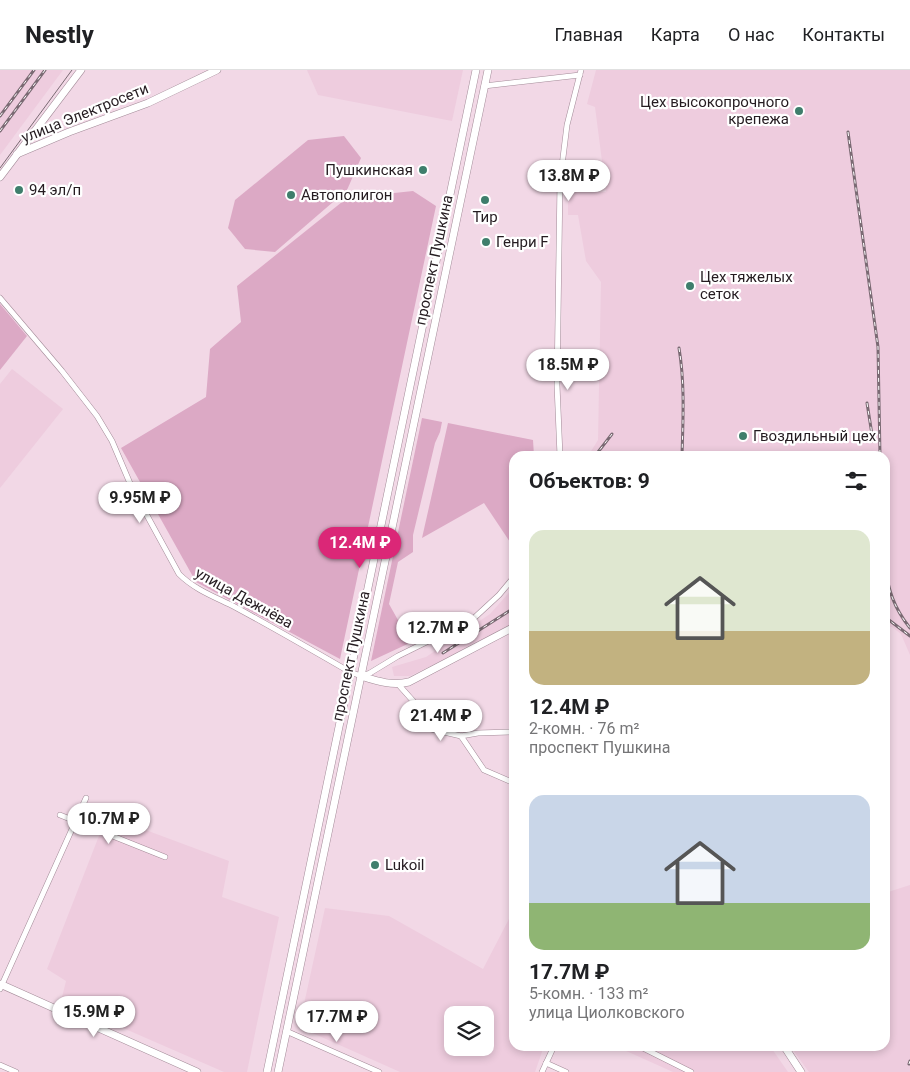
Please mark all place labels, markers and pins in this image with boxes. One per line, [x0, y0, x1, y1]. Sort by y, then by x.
place label: Цех высокопрочного крепежа [640, 93, 789, 128]
marker: Цех высокопрочного крепежа [793, 105, 805, 117]
pin: 13.8M ₽ [523, 160, 615, 202]
place label: Пушкинская [325, 161, 413, 179]
marker: Пушкинская [417, 164, 429, 176]
place label: 94 эл/п [29, 181, 81, 199]
marker: 94 эл/п [13, 184, 25, 196]
place label: Автополигон [301, 186, 393, 204]
marker: Автополигон [285, 189, 297, 201]
marker: Тир [479, 194, 491, 206]
place label: Тир [472, 208, 498, 226]
place label: Генри F [496, 233, 549, 251]
marker: Генри F [480, 236, 492, 248]
place label: Цех тяжелых сеток [700, 268, 793, 303]
marker: Цех тяжелых сеток [684, 280, 696, 292]
pin: 18.5M ₽ [522, 348, 614, 391]
place label: Гвоздильный цех [753, 427, 877, 445]
marker: Гвоздильный цех [737, 430, 749, 442]
pin: 9.95M ₽ [94, 482, 186, 524]
pin: 12.4M ₽ [314, 526, 406, 569]
pin: 12.7M ₽ [392, 612, 484, 654]
pin: 21.4M ₽ [395, 700, 487, 742]
pin: 10.7M ₽ [63, 802, 155, 845]
place label: Lukoil [385, 856, 424, 874]
marker: Lukoil [369, 859, 381, 871]
pin: 15.9M ₽ [48, 996, 140, 1038]
pin: 17.7M ₽ [291, 1000, 383, 1043]

